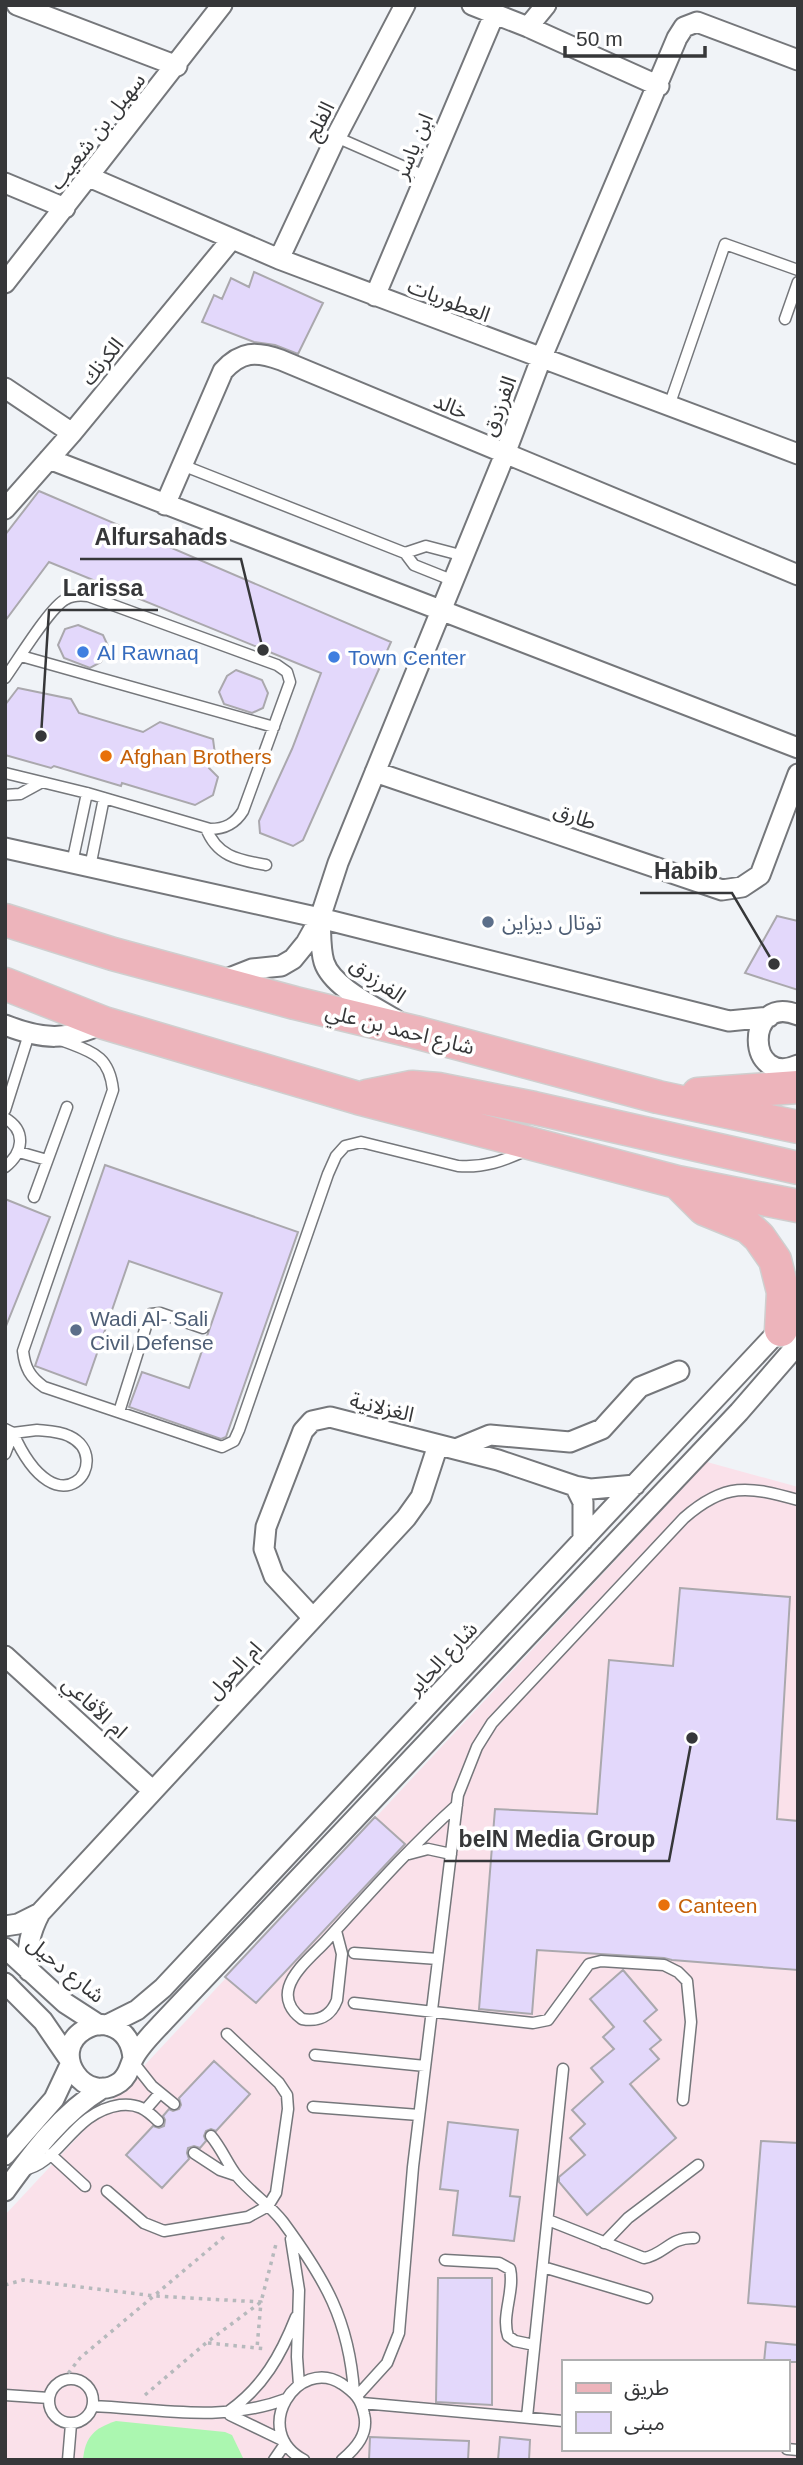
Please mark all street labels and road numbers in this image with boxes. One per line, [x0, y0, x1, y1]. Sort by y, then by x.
street label: سهيل بن شعيب [44, 68, 150, 194]
street label: الفلج [299, 98, 342, 146]
street label: ابن ياسر [389, 110, 438, 184]
street label: العطوريات [404, 274, 494, 327]
street label: الكرنك [76, 333, 129, 390]
street label: الفرزدق [478, 373, 521, 440]
street label: خالد [430, 389, 472, 423]
street label: طارق [550, 798, 599, 835]
street label: الفرزدق [345, 953, 410, 1008]
street label: شارع احمد بن علي [322, 999, 477, 1063]
street label: الغزلانية [347, 1388, 416, 1427]
street label: شارع الحاير [402, 1617, 484, 1703]
street label: ام الحول [202, 1637, 270, 1707]
street label: ام الأفاعي [55, 1671, 132, 1746]
street label: شارع دحيل [20, 1931, 109, 2010]

